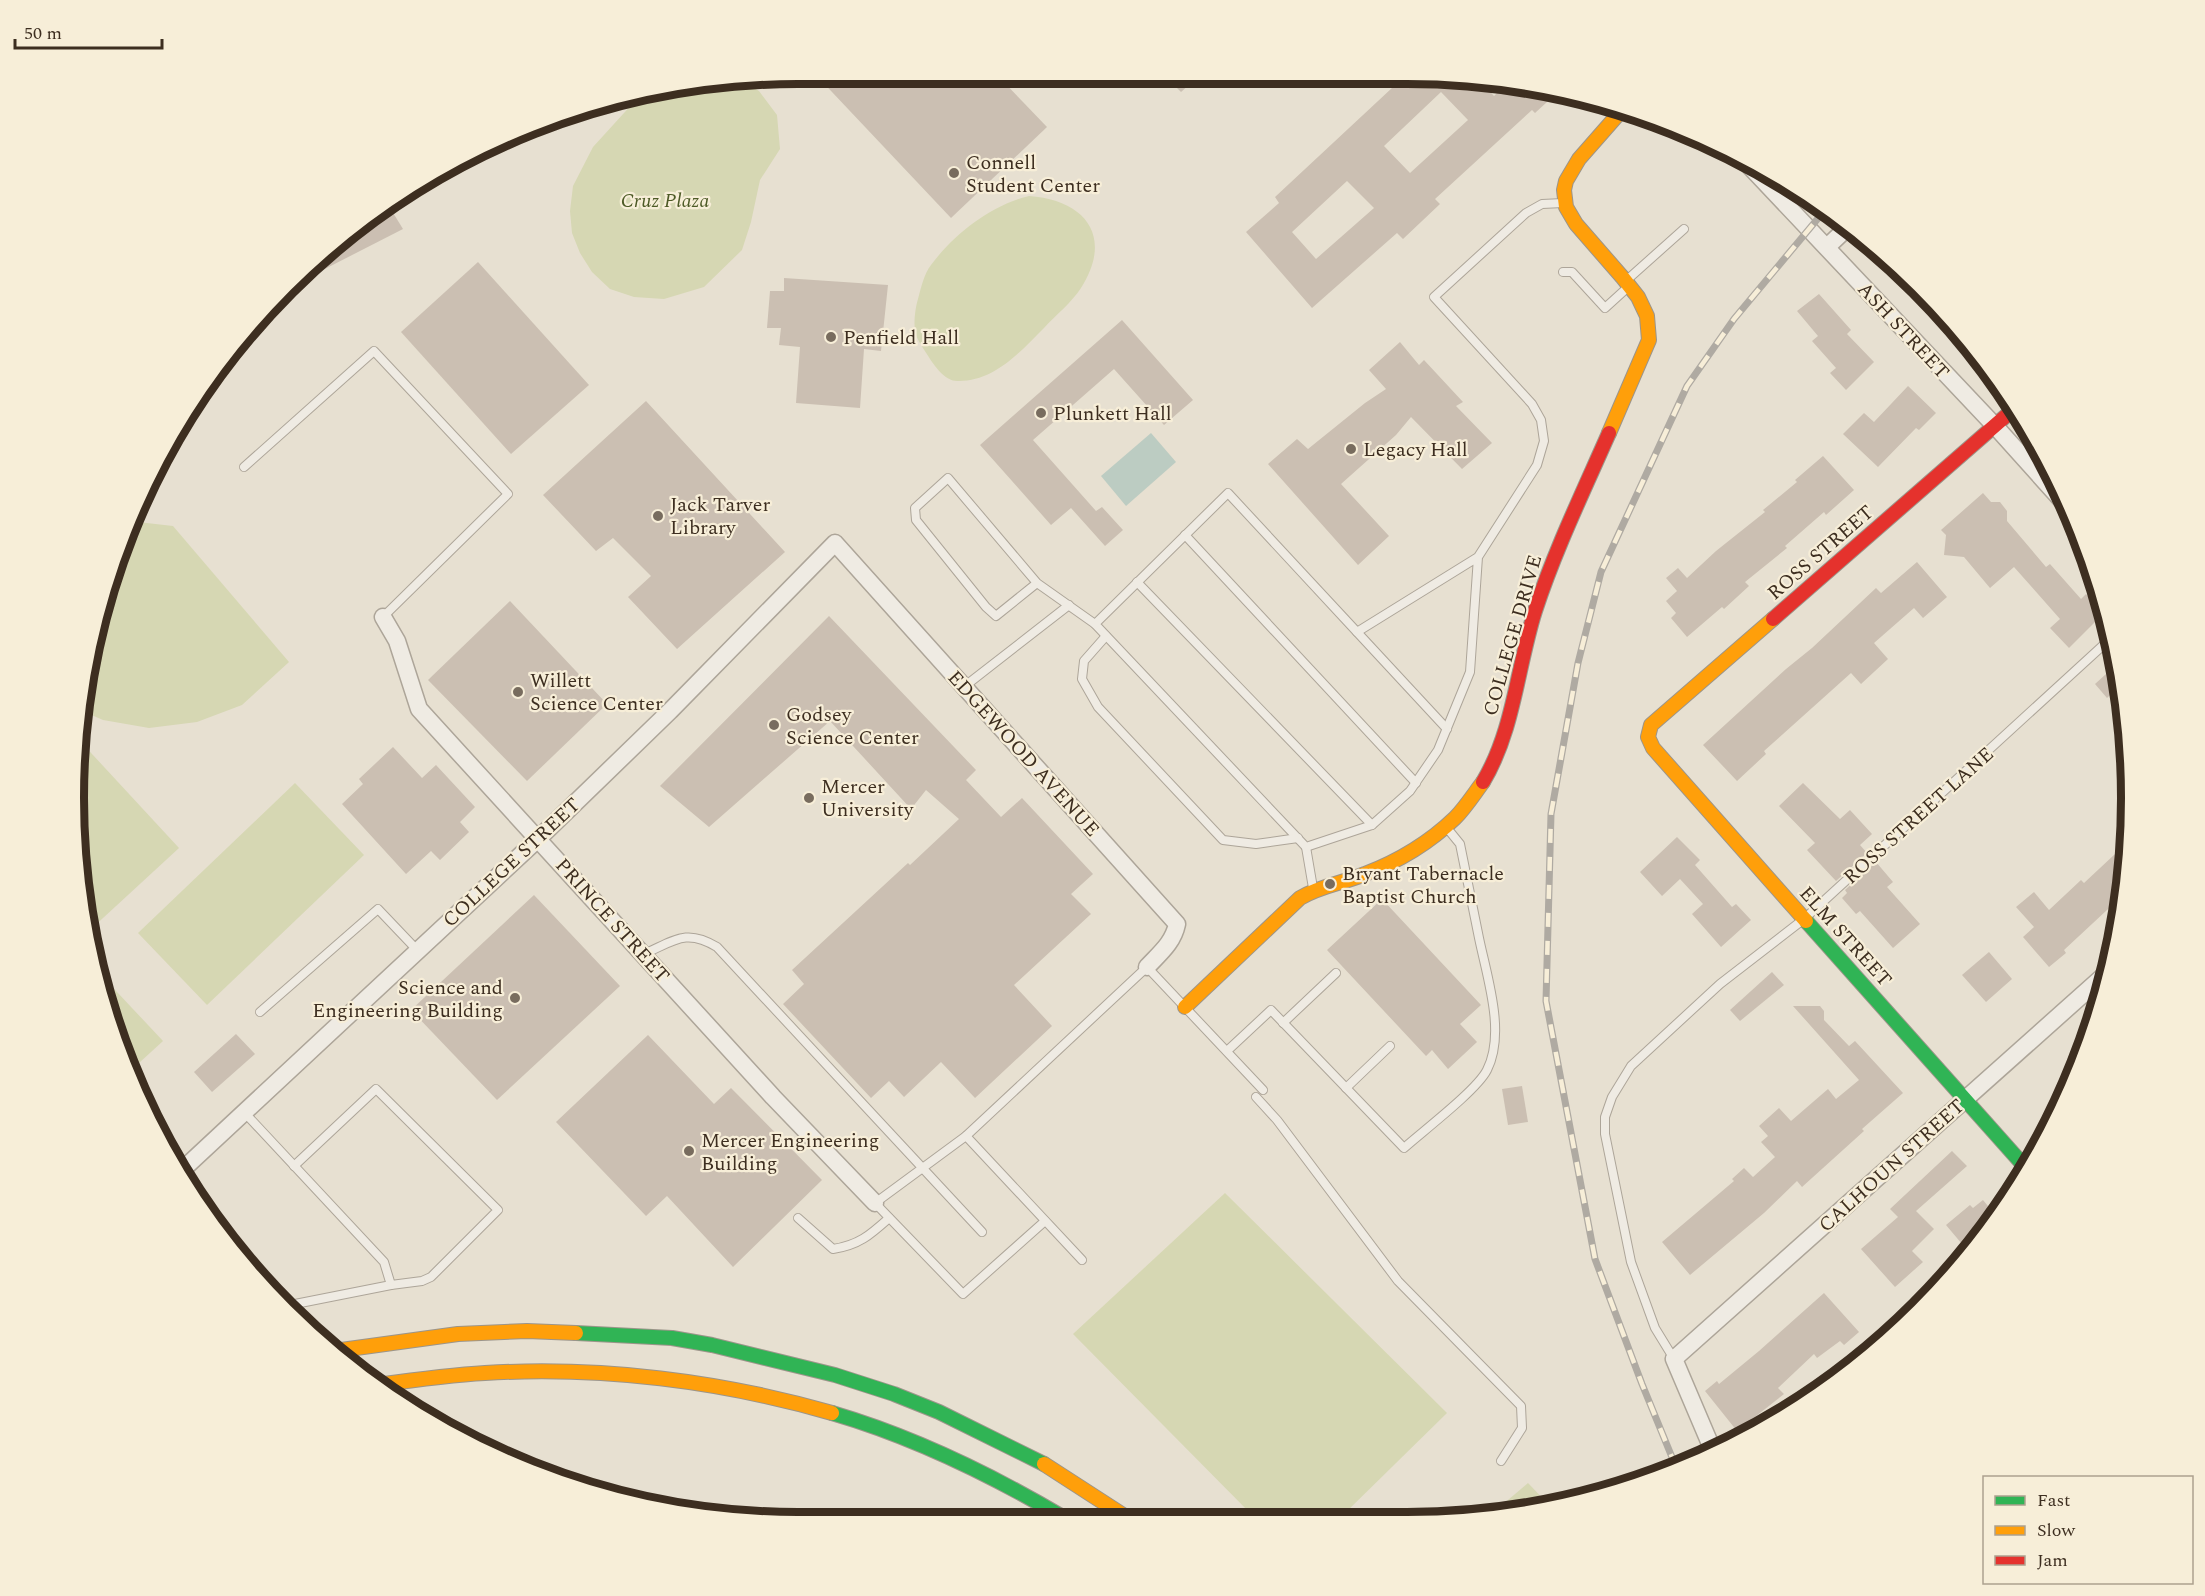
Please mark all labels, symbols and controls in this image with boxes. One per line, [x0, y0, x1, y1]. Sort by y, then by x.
scale bar [15, 12, 162, 50]
text: 50 m [24, 20, 62, 47]
place label: Connell Student Center [966, 148, 1100, 201]
marker: Connell Student Center [947, 166, 961, 180]
park label: Cruz Plaza [621, 186, 709, 216]
street label: ASH STREET [1850, 275, 1956, 386]
place label: Penfield Hall [843, 323, 959, 353]
marker: Penfield Hall [824, 330, 838, 344]
place label: Plunkett Hall [1053, 399, 1172, 429]
marker: Plunkett Hall [1034, 406, 1048, 420]
place label: Legacy Hall [1363, 435, 1468, 465]
marker: Legacy Hall [1344, 442, 1358, 456]
place label: Jack Tarver Library [670, 490, 770, 543]
street label: ROSS STREET [1761, 498, 1880, 608]
marker: Jack Tarver Library [651, 509, 665, 523]
street label: COLLEGE DRIVE [1476, 551, 1550, 719]
street label: EDGEWOOD AVENUE [940, 664, 1106, 844]
place label: Willett Science Center [530, 666, 663, 719]
marker: Willett Science Center [511, 685, 525, 699]
place label: Godsey Science Center [786, 700, 919, 753]
marker: Godsey Science Center [767, 718, 781, 732]
street label: ROSS STREET LANE [1837, 740, 2001, 892]
place label: Mercer University [821, 772, 915, 825]
street label: COLLEGE STREET [436, 791, 587, 935]
marker: Mercer University [802, 791, 816, 805]
street label: PRINCE STREET [548, 851, 677, 990]
place label: Bryant Tabernacle Baptist Church [1342, 859, 1504, 912]
marker: Bryant Tabernacle Baptist Church [1323, 877, 1337, 891]
street label: ELM STREET [1792, 880, 1899, 994]
place label: Science and Engineering Building [312, 973, 503, 1026]
marker: Science and Engineering Building [508, 991, 522, 1005]
street label: CALHOUN STREET [1812, 1092, 1971, 1240]
place label: Mercer Engineering Building [701, 1126, 879, 1179]
marker: Mercer Engineering Building [682, 1144, 696, 1158]
legend [1983, 1476, 2193, 1584]
text: Fast [2037, 1487, 2070, 1514]
text: Slow [2037, 1517, 2076, 1544]
text: Jam [2037, 1547, 2068, 1574]

